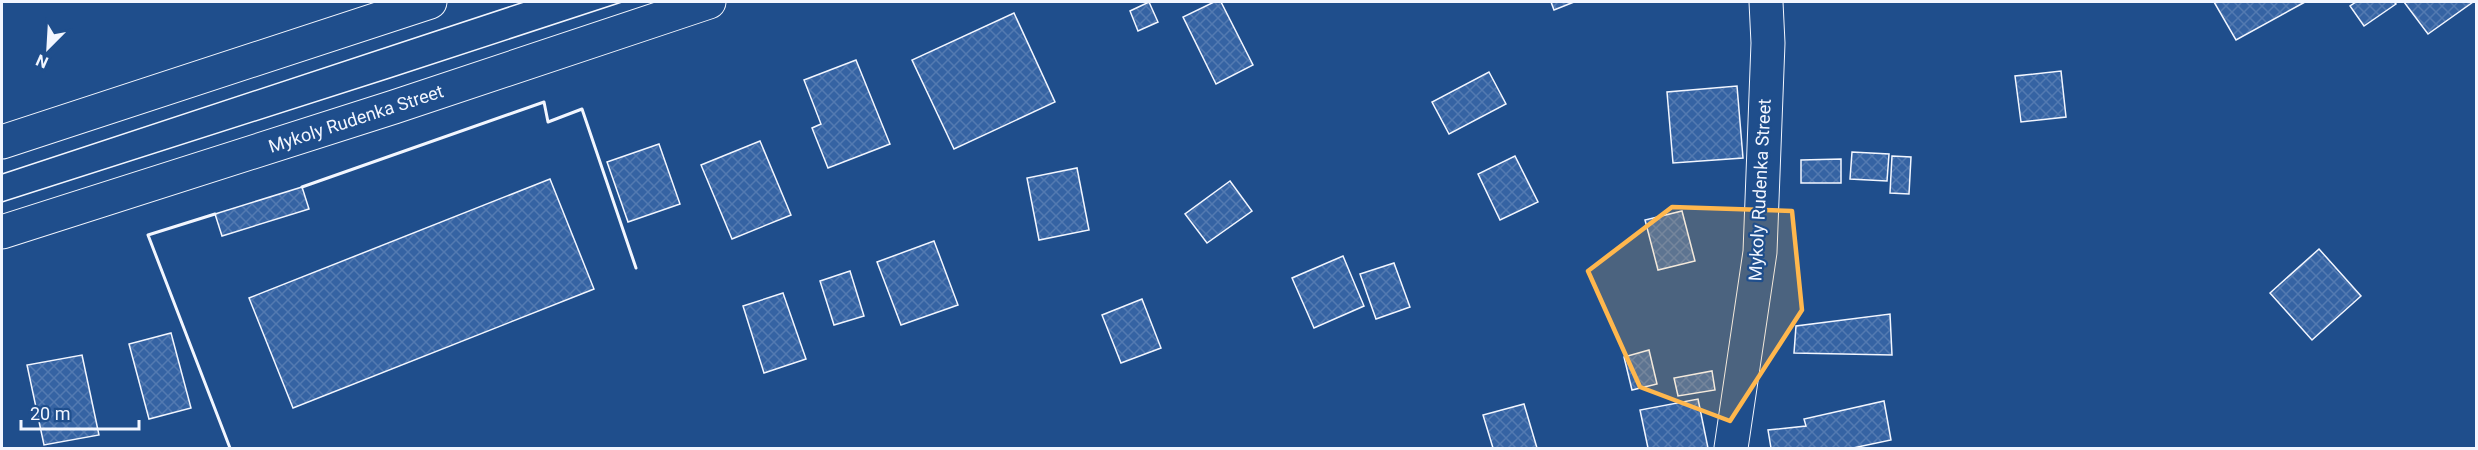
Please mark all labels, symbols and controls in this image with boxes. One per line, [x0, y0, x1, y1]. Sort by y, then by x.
north arrow [18, 18, 78, 78]
text: N [33, 50, 51, 72]
street label: Mykoly Rudenka Street [266, 80, 446, 157]
street label: Mykoly Rudenka Street [1744, 98, 1775, 282]
scale bar [21, 393, 140, 431]
text: 20 m [30, 403, 70, 424]

